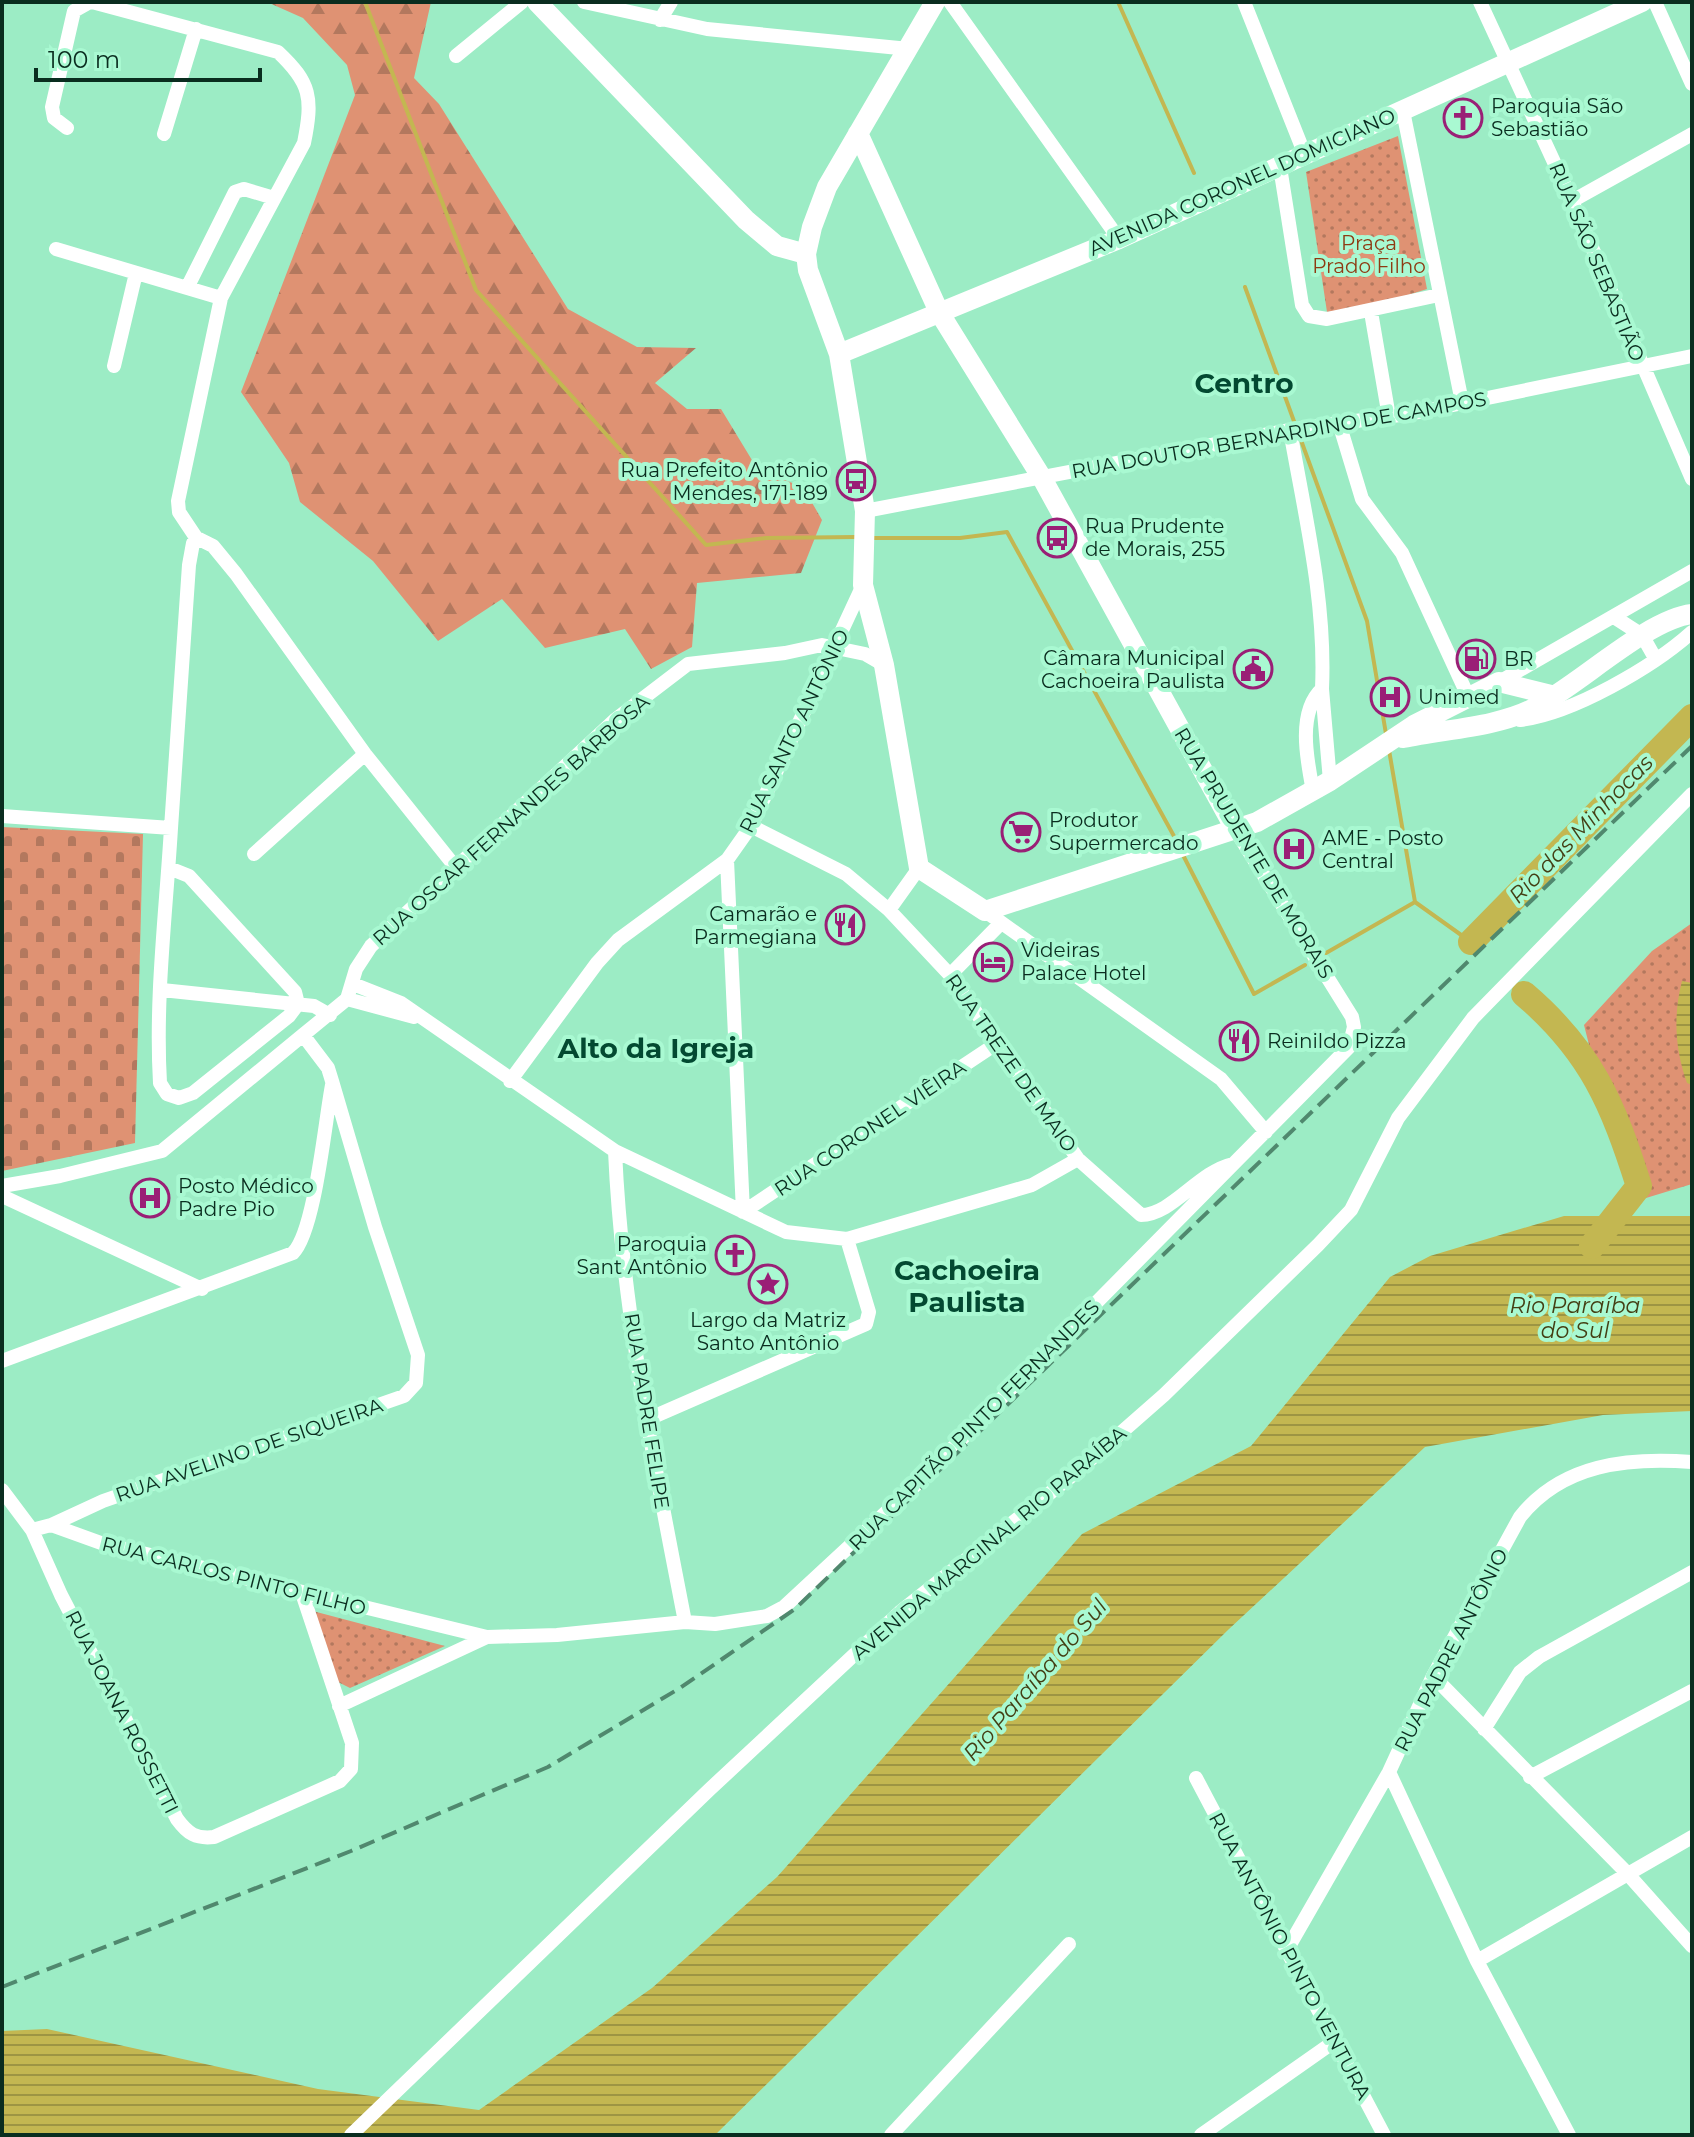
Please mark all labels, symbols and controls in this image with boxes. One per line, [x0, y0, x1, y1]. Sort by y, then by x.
scale bar [36, 32, 260, 82]
text: 100 m [48, 45, 120, 74]
place label: Paroquia São Sebastião [1491, 94, 1623, 141]
church icon: Paroquia São Sebastião [1442, 97, 1484, 139]
street label: AVENIDA CORONEL DOMICIANO [1085, 103, 1399, 261]
street label: RUA SÃO SEBASTIÃO [1544, 159, 1650, 365]
park label: Praça Prado Filho [1312, 231, 1426, 278]
district label: Centro [1194, 366, 1294, 400]
street label: RUA DOUTOR BERNARDINO DE CAMPOS [1070, 387, 1488, 483]
place label: Rua Prefeito Antônio Mendes, 171-189 [620, 458, 828, 505]
bus stop icon: Rua Prefeito Antônio Mendes, 171-189 [835, 460, 877, 502]
place label: Rua Prudente de Morais, 255 [1085, 514, 1225, 561]
bus stop icon: Rua Prudente de Morais, 255 [1036, 517, 1078, 559]
street label: RUA SANTO ANTÔNIO [734, 625, 854, 837]
fuel station icon: BR [1455, 638, 1497, 680]
place label: Câmara Municipal Cachoeira Paulista [1041, 646, 1225, 693]
place label: BR [1504, 647, 1534, 671]
public building icon: Câmara Municipal Cachoeira Paulista [1232, 648, 1274, 690]
hospital icon: Unimed [1369, 676, 1411, 718]
place label: Unimed [1418, 685, 1500, 709]
street label: RUA OSCAR FERNANDES BARBOSA [368, 689, 655, 951]
street label: RUA PRUDENTE DE MORAIS [1169, 723, 1339, 983]
water label: Rio das Minhocas [1503, 749, 1659, 909]
place label: Produtor Supermercado [1049, 808, 1198, 855]
supermarket icon: Produtor Supermercado [1000, 811, 1042, 853]
place label: AME - Posto Central [1322, 826, 1444, 873]
hospital icon: AME - Posto Central [1273, 828, 1315, 870]
place label: Camarão e Parmegiana [694, 902, 817, 949]
restaurant icon: Camarão e Parmegiana [824, 904, 866, 946]
place label: Videiras Palace Hotel [1021, 938, 1146, 985]
hotel icon: Videiras Palace Hotel [972, 941, 1014, 983]
street label: RUA TREZE DE MAIO [940, 969, 1082, 1157]
restaurant icon: Reinildo Pizza [1218, 1020, 1260, 1062]
place label: Reinildo Pizza [1267, 1029, 1407, 1053]
district label: Alto da Igreja [557, 1031, 754, 1065]
street label: RUA CORONEL VIÊIRA [770, 1055, 971, 1201]
place label: Posto Médico Padre Pio [178, 1174, 314, 1221]
hospital icon: Posto Médico Padre Pio [129, 1177, 171, 1219]
place label: Paroquia Sant Antônio [576, 1232, 707, 1279]
church icon: Paroquia Sant Antônio [714, 1234, 756, 1276]
district label: Cachoeira Paulista [894, 1253, 1040, 1319]
place icon: Largo da Matriz Santo Antônio [747, 1263, 789, 1305]
water label: Rio Paraíba do Sul [1509, 1292, 1641, 1344]
street label: RUA CAPITÃO PINTO FERNANDES [844, 1295, 1104, 1555]
place label: Largo da Matriz Santo Antônio [690, 1308, 846, 1355]
street label: RUA PADRE FELIPE [620, 1311, 674, 1511]
street label: RUA AVELINO DE SIQUEIRA [112, 1393, 386, 1507]
street label: AVENIDA MARGINAL RIO PARAÍBA [847, 1421, 1131, 1665]
street label: RUA CARLOS PINTO FILHO [99, 1532, 369, 1620]
street label: RUA PADRE ANTÔNIO [1389, 1544, 1513, 1756]
water label: Rio Paraíba do Sul [957, 1594, 1113, 1766]
street label: RUA JOANA ROSSETTI [60, 1606, 184, 1818]
street label: RUA ANTÔNIO PINTO VENTURA [1204, 1808, 1376, 2104]

